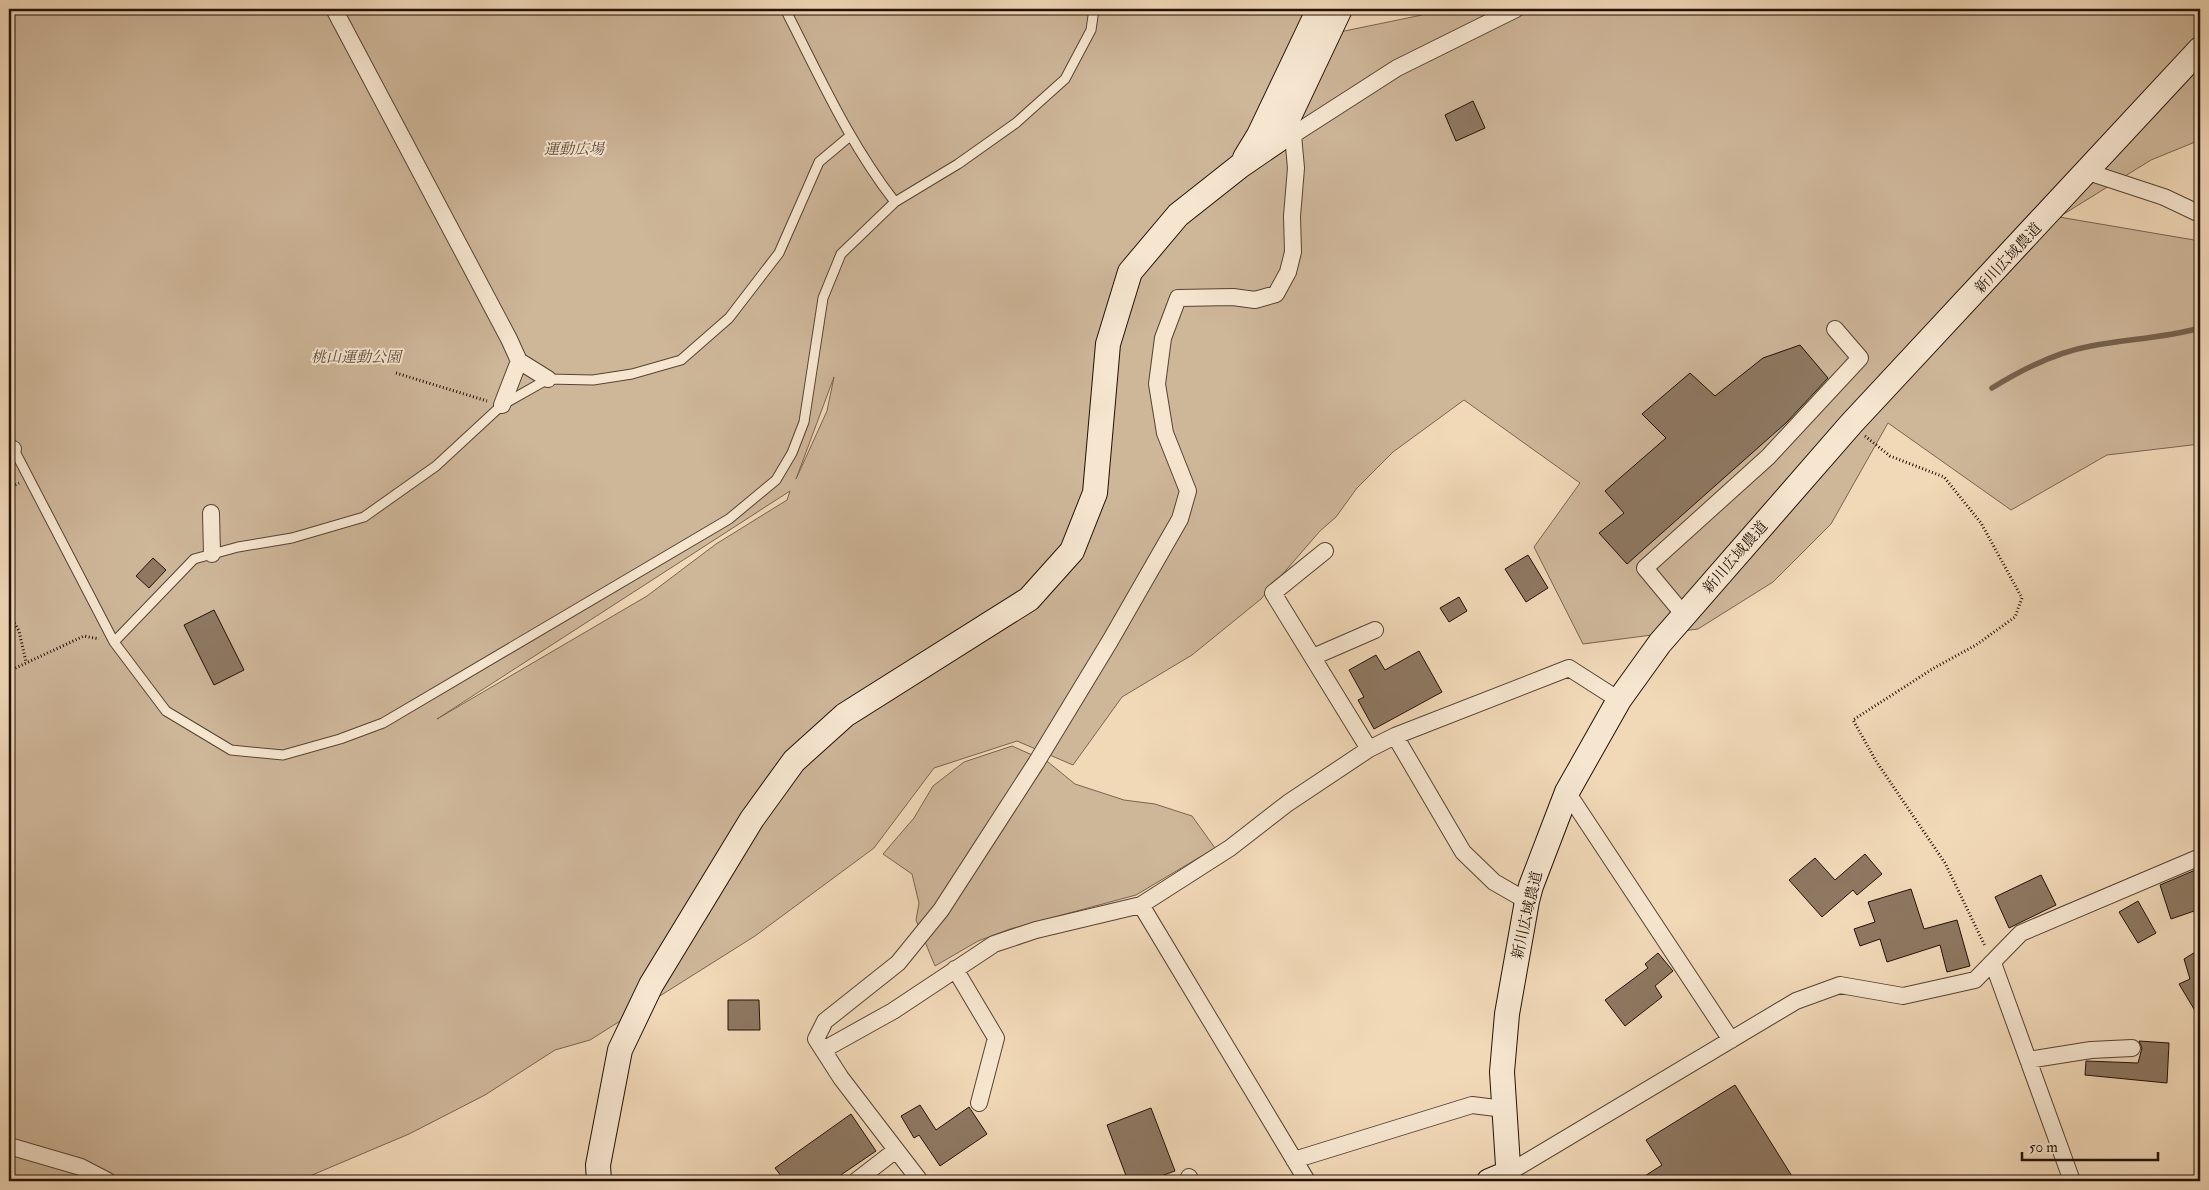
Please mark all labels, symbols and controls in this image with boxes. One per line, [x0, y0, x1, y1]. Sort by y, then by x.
park label: 運動広場 [544, 140, 606, 159]
street label: 新川広域農道 [1971, 219, 2046, 298]
park label: 桃山運動公園 [311, 348, 404, 367]
street label: 新川広域農道 [1699, 517, 1772, 598]
street label: 新川広域農道 [1508, 869, 1547, 961]
scale bar [2022, 1130, 2158, 1162]
text: 50 m [2029, 1138, 2058, 1157]

